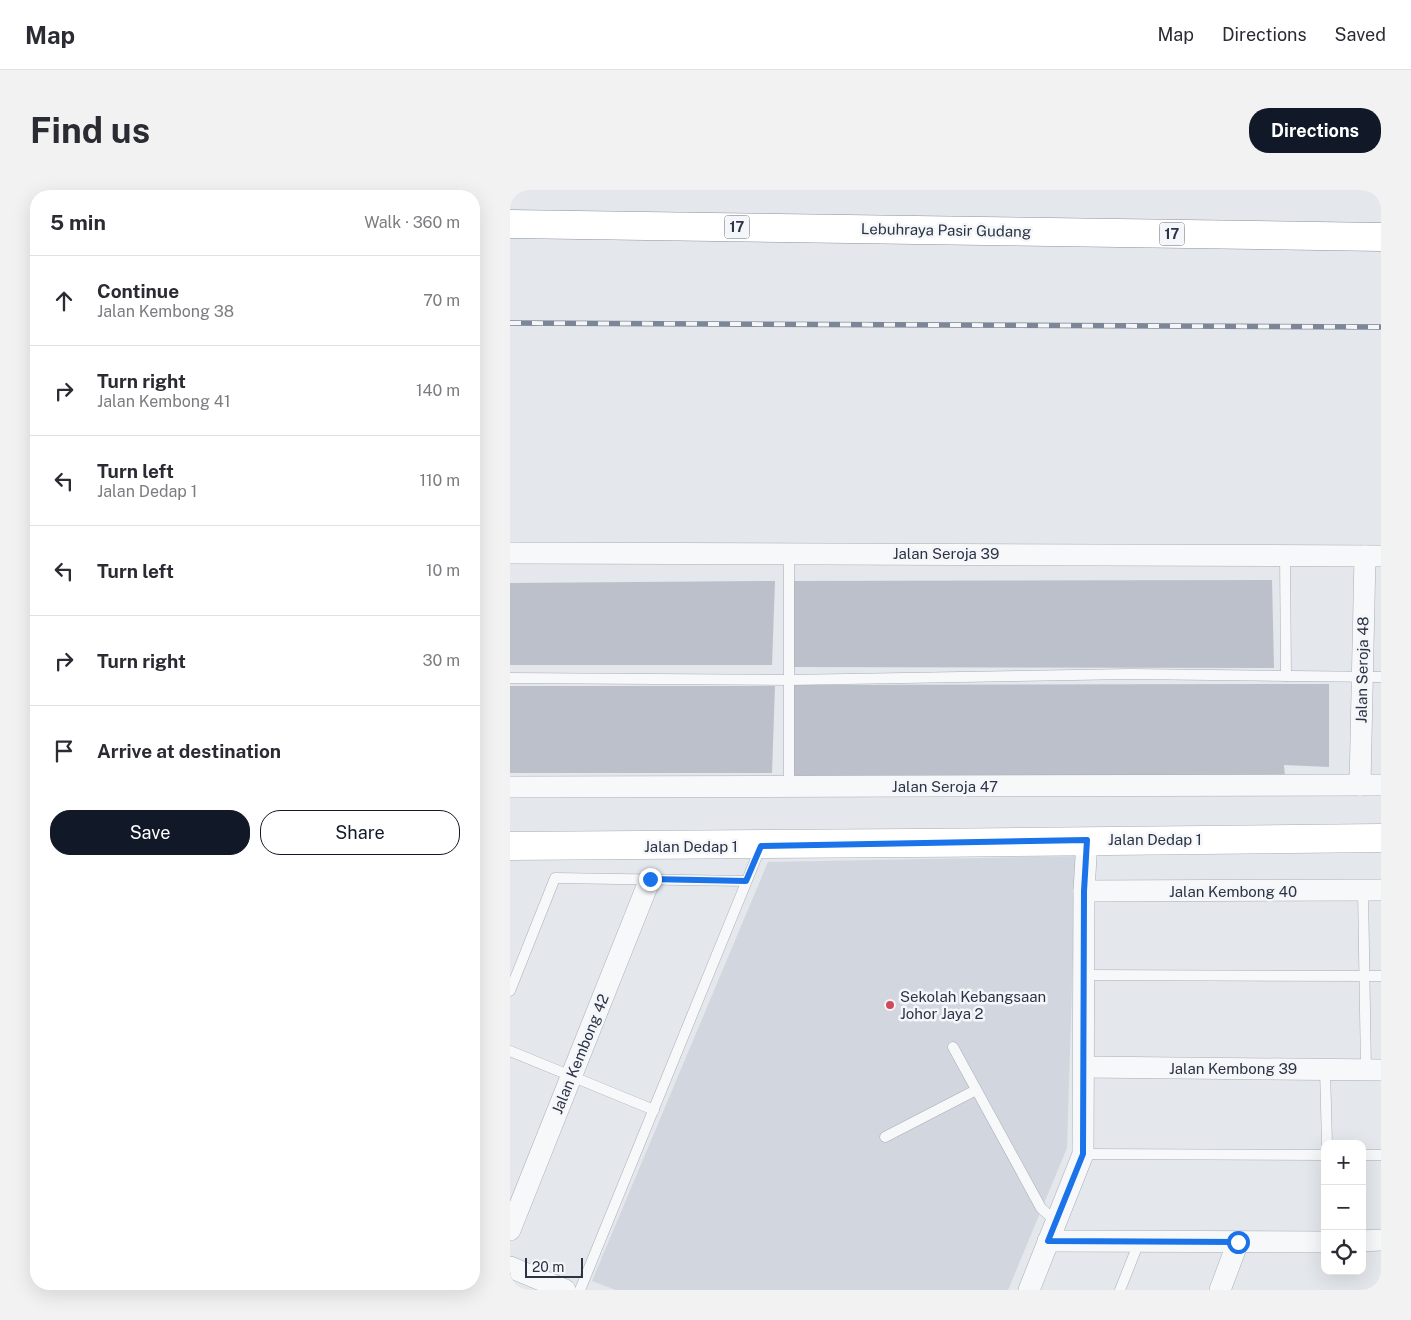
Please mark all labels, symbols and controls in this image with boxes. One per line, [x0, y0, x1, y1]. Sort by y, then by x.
text: Map [25, 21, 75, 49]
text: Map [1157, 24, 1194, 45]
text: Directions [1222, 24, 1307, 45]
text: Saved [1335, 24, 1386, 45]
button: Directions [1249, 108, 1381, 153]
text: Find us [30, 110, 150, 151]
text: 5 min [50, 210, 106, 235]
text: Walk · 360 m [364, 213, 460, 232]
road number: 17 [724, 216, 750, 238]
street label: Lebuhraya Pasir Gudang [861, 220, 1031, 240]
road number: 17 [1160, 223, 1184, 246]
text: Continue [97, 280, 179, 302]
icon: ahead [50, 287, 78, 315]
text: 70 m [423, 291, 460, 310]
text: Jalan Kembong 38 [97, 302, 234, 321]
text: Turn right [97, 370, 186, 392]
icon: right [50, 377, 78, 405]
text: 140 m [416, 381, 460, 400]
text: Jalan Kembong 41 [97, 392, 230, 411]
text: Turn left [97, 460, 174, 482]
icon: left [50, 467, 78, 495]
text: 110 m [419, 471, 460, 490]
text: Jalan Dedap 1 [97, 482, 197, 501]
street label: Jalan Seroja 39 [893, 545, 999, 562]
icon: left [50, 557, 78, 585]
text: Turn left [97, 560, 174, 582]
text: 10 m [426, 561, 460, 580]
street label: Jalan Seroja 48 [1353, 616, 1371, 724]
icon: right [50, 647, 78, 675]
text: Turn right [97, 650, 186, 672]
text: 30 m [423, 651, 460, 670]
icon: arrive [50, 737, 78, 765]
text: Arrive at destination [97, 740, 281, 762]
street label: Jalan Seroja 47 [892, 778, 998, 795]
button: Save [50, 810, 250, 855]
button: Share [260, 810, 460, 855]
street label: Jalan Dedap 1 [1108, 831, 1202, 848]
street label: Jalan Dedap 1 [644, 838, 738, 855]
route end [639, 868, 662, 891]
street label: Jalan Kembong 40 [1169, 883, 1297, 900]
place label: Sekolah Kebangsaan Johor Jaya 2 [900, 988, 1046, 1022]
street label: Jalan Kembong 42 [548, 991, 612, 1116]
marker: Sekolah Kebangsaan Johor Jaya 2 [884, 999, 896, 1011]
street label: Jalan Kembong 39 [1169, 1060, 1297, 1077]
map controls [1321, 1140, 1366, 1275]
button: + [1321, 1140, 1366, 1185]
button: − [1321, 1185, 1366, 1230]
button: locate [1321, 1230, 1366, 1275]
route start [1227, 1231, 1250, 1254]
scale bar [525, 1255, 582, 1278]
text: 20 m [532, 1259, 564, 1275]

